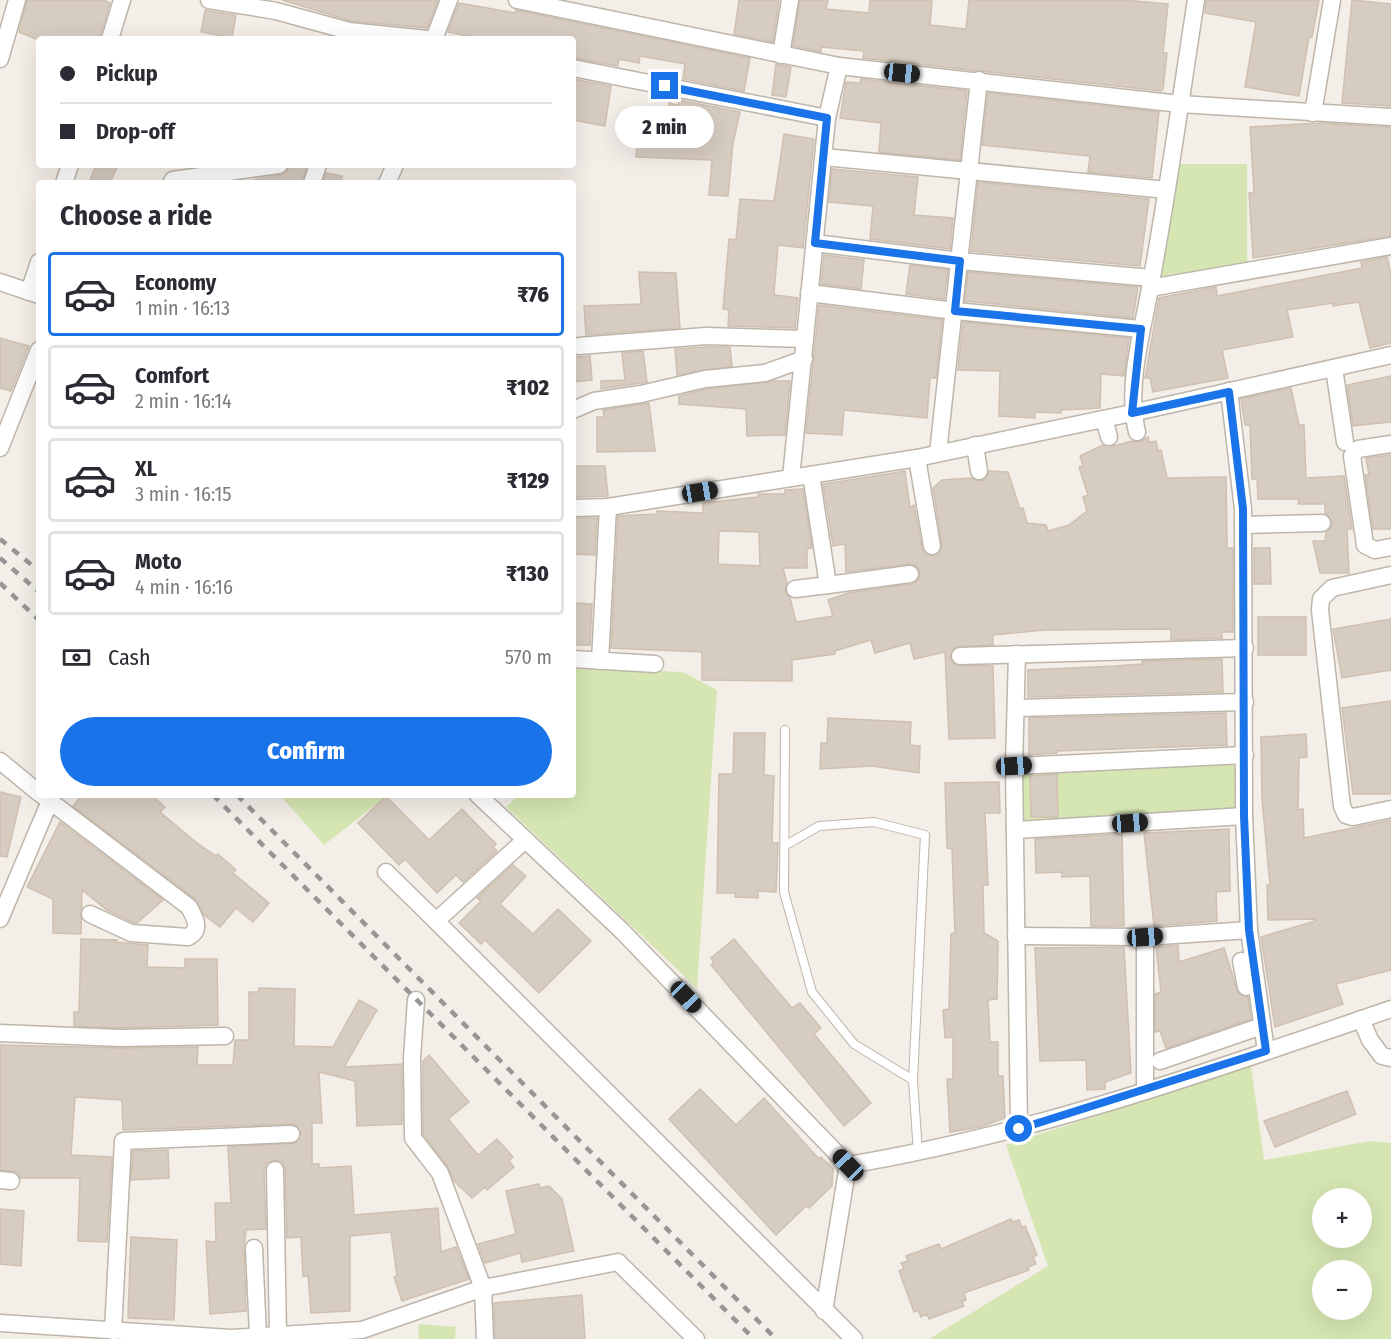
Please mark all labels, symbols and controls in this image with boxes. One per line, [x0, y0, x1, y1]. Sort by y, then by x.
text: Pickup [96, 60, 158, 87]
car [883, 62, 921, 84]
route end [651, 72, 678, 99]
callout: 2 min [616, 107, 714, 149]
text: 2 min [642, 115, 687, 139]
text: Drop-off [96, 118, 175, 145]
text: Choose a ride [60, 200, 212, 232]
icon: car [63, 267, 117, 321]
text: Economy [135, 269, 216, 296]
text: ₹76 [517, 281, 549, 308]
text: 1 min · 16:13 [135, 296, 230, 320]
icon: car [63, 360, 117, 414]
text: Comfort [135, 362, 209, 389]
text: ₹102 [506, 374, 549, 401]
text: 2 min · 16:14 [135, 389, 232, 413]
icon: car [63, 453, 117, 507]
text: XL [135, 455, 157, 482]
text: ₹129 [507, 467, 549, 494]
car [681, 480, 719, 504]
text: 3 min · 16:15 [135, 482, 231, 506]
icon: car [63, 546, 117, 600]
text: Moto [135, 548, 182, 575]
text: ₹130 [506, 560, 549, 587]
text: 4 min · 16:16 [135, 575, 233, 599]
icon: cash [60, 641, 93, 674]
text: Cash [108, 644, 151, 671]
text: 570 m [505, 645, 552, 669]
button: Confirm [60, 717, 552, 786]
car [996, 756, 1032, 776]
car [1111, 813, 1149, 833]
car [1126, 927, 1164, 947]
car [667, 978, 705, 1016]
route start [1005, 1115, 1032, 1142]
car [829, 1146, 867, 1184]
map controls [1312, 1188, 1372, 1320]
button: + [1312, 1188, 1372, 1248]
button: − [1312, 1260, 1372, 1320]

